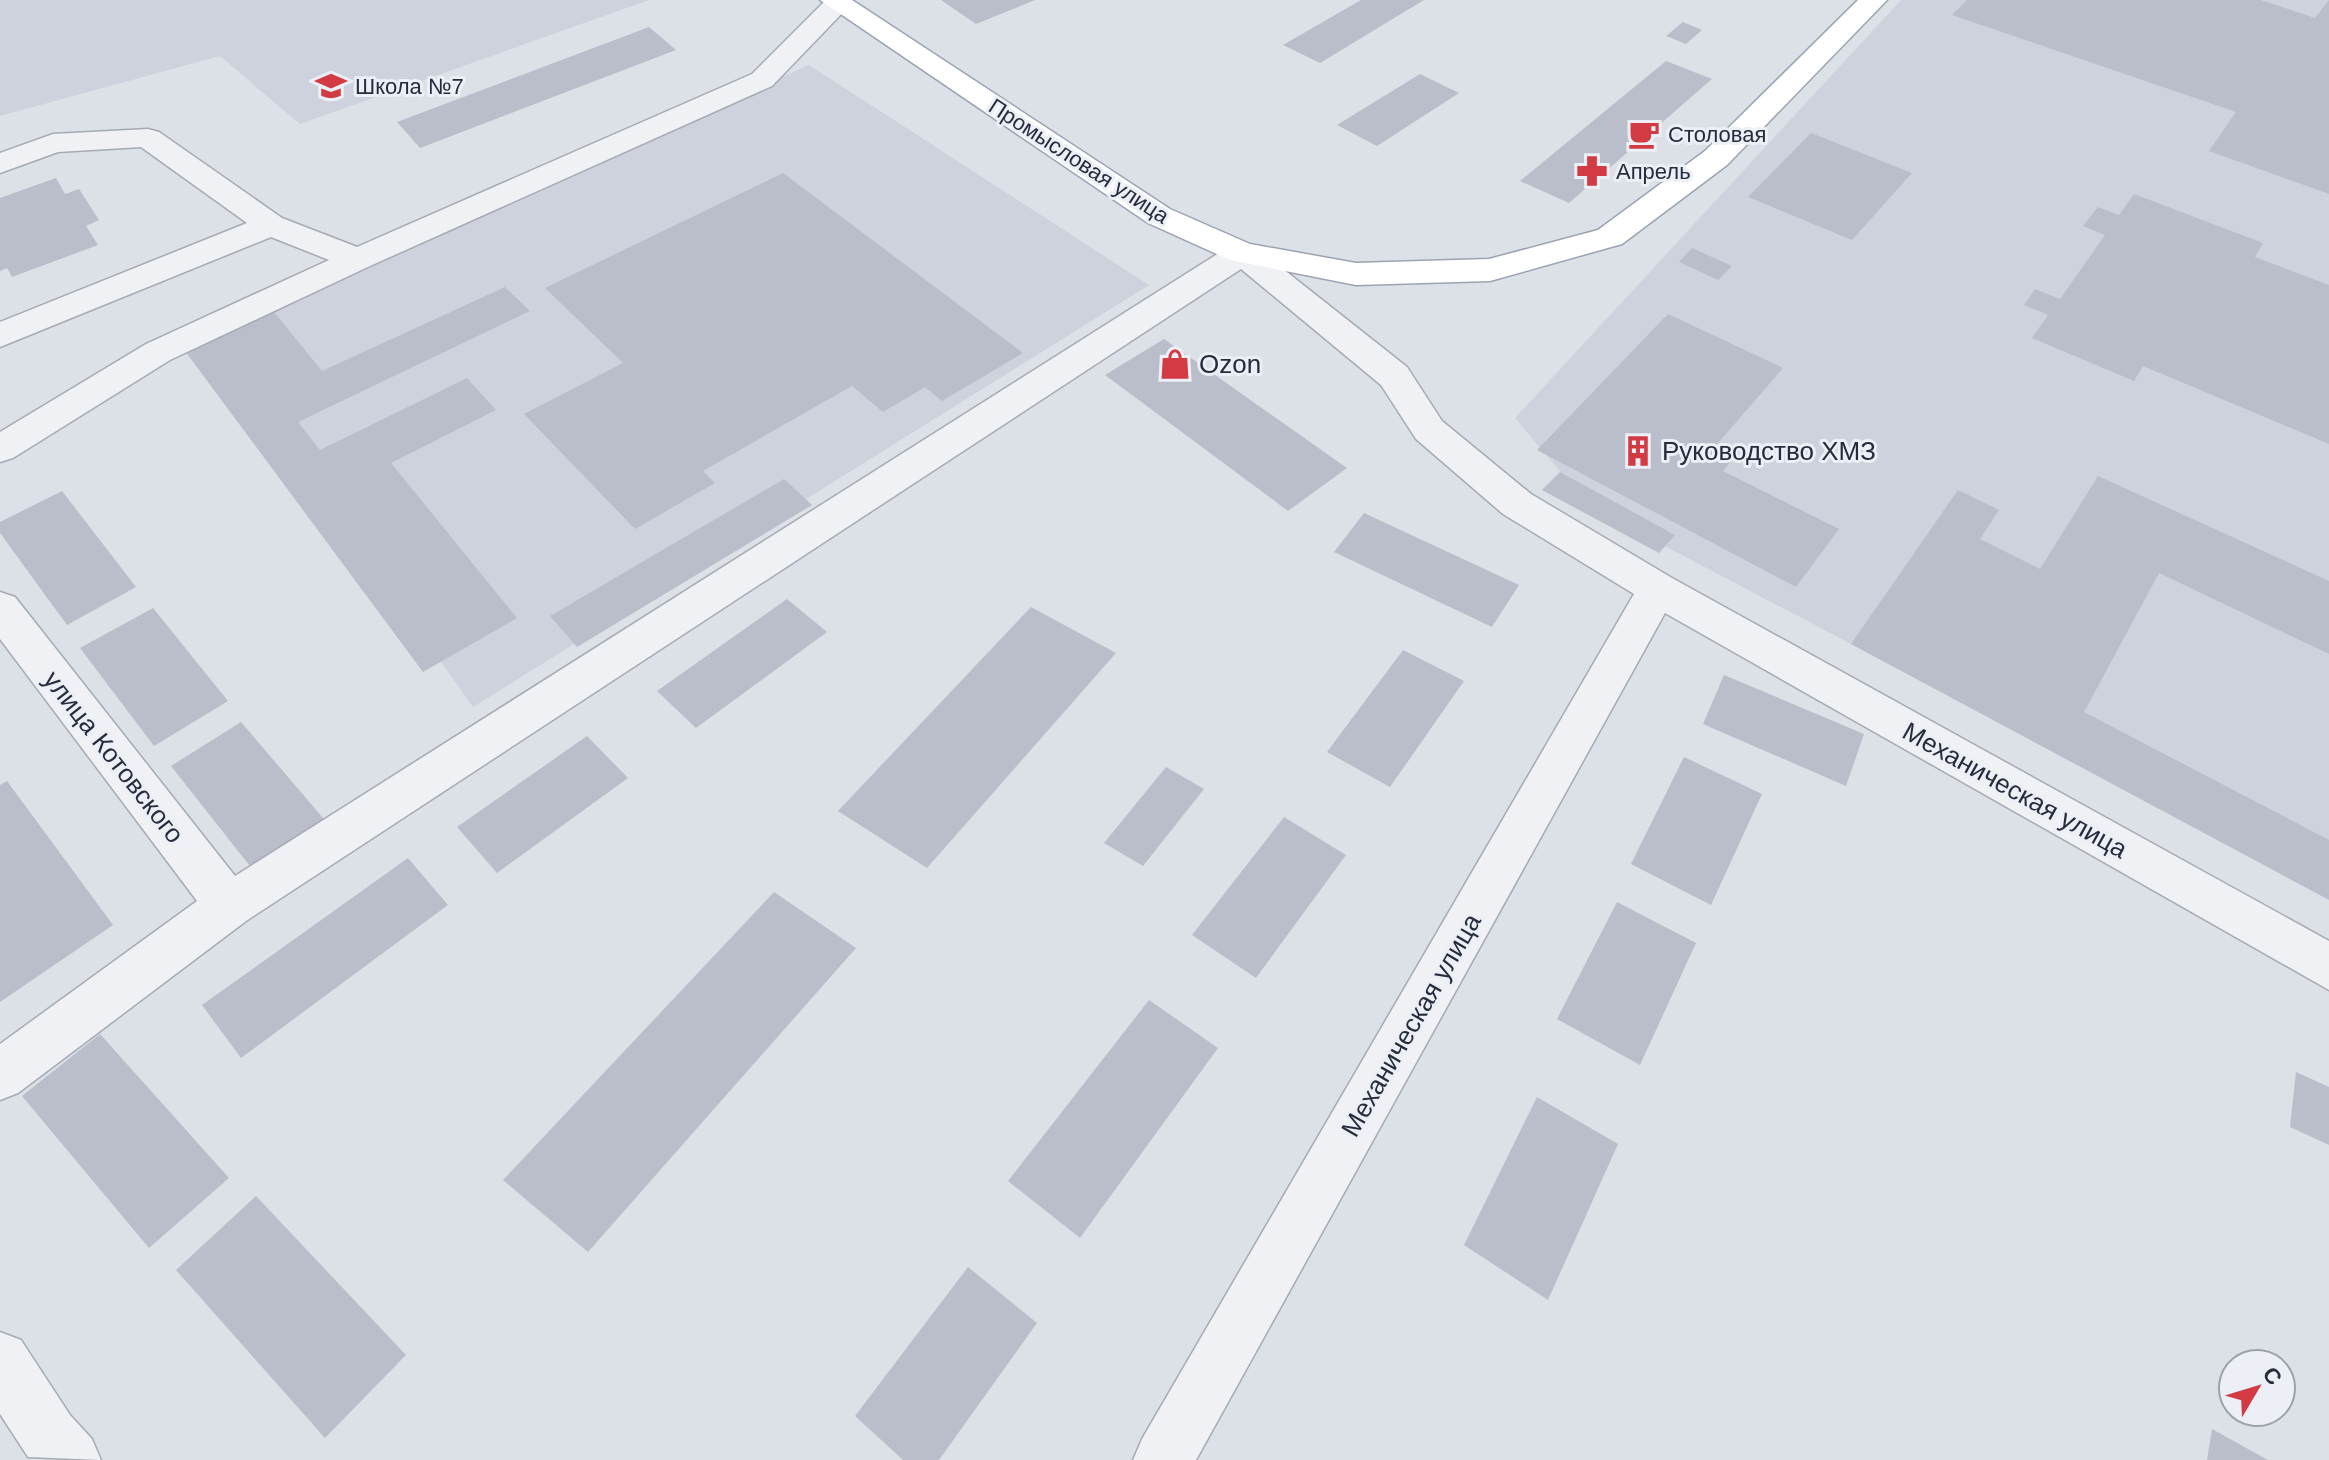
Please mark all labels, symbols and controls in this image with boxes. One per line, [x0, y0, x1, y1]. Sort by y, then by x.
school or university icon: Школа №7 [314, 69, 348, 103]
place label: Школа №7 [355, 74, 464, 99]
street label: Промысловая улица [984, 93, 1174, 229]
cafe icon: Столовая [1627, 117, 1661, 151]
place label: Столовая [1668, 122, 1766, 147]
pharmacy icon: Апрель [1575, 154, 1609, 188]
place label: Апрель [1616, 159, 1691, 184]
shop icon: Ozon [1158, 347, 1192, 381]
place label: Ozon [1199, 349, 1261, 379]
building icon: Руководство ХМЗ [1621, 434, 1655, 468]
place label: Руководство ХМЗ [1662, 436, 1876, 466]
street label: улица Котовского [38, 665, 190, 849]
street label: Механическая улица [1897, 716, 2133, 864]
street label: Механическая улица [1335, 908, 1487, 1142]
north arrow [2217, 1348, 2297, 1428]
text: С [2258, 1362, 2287, 1390]

